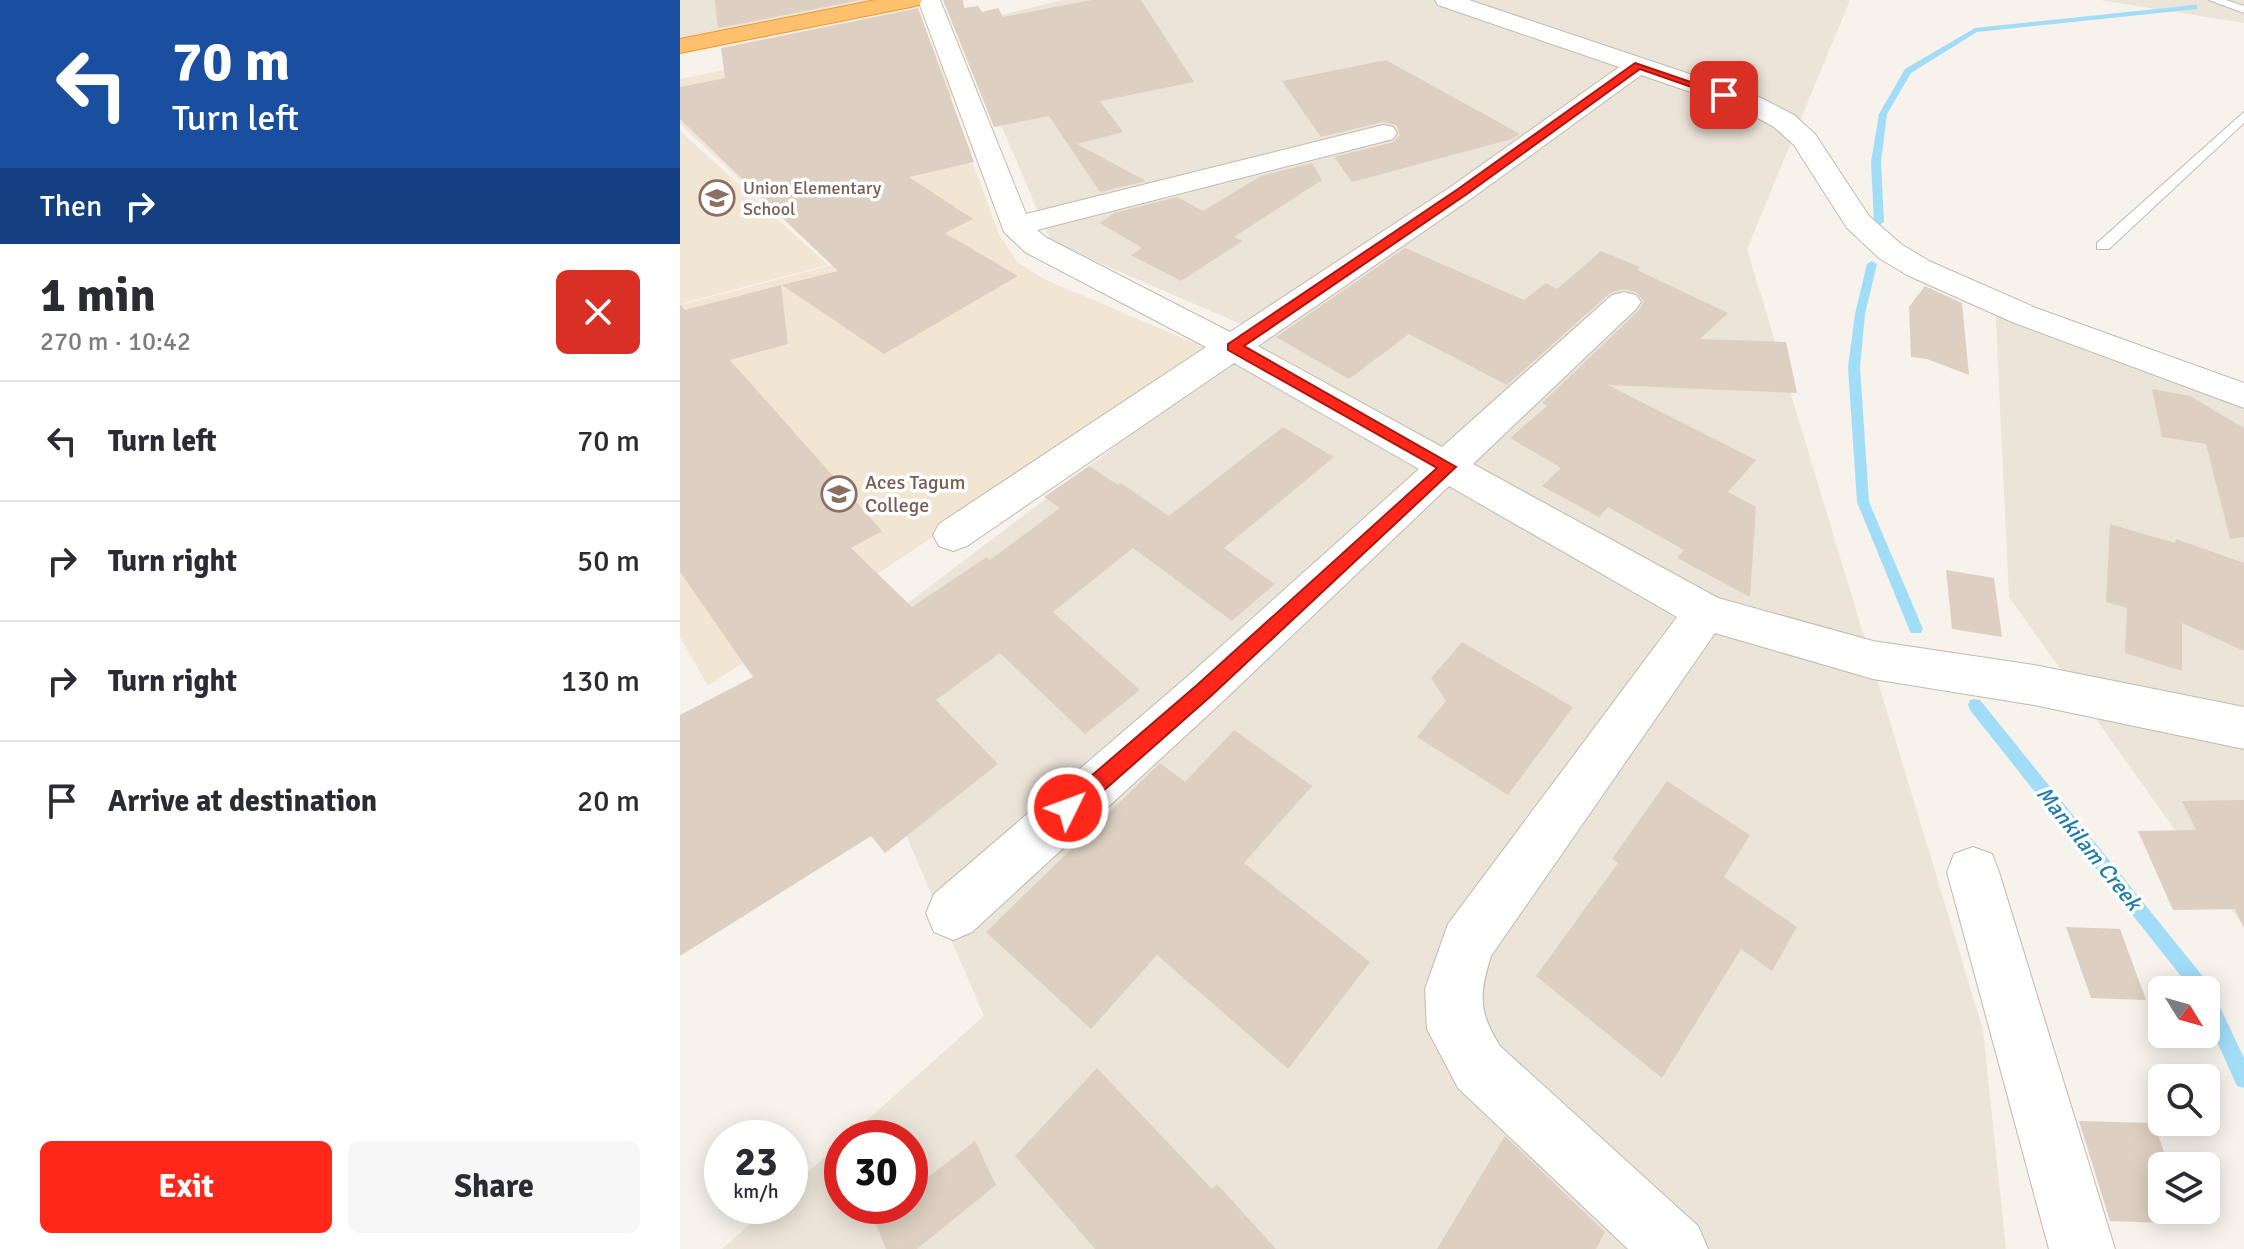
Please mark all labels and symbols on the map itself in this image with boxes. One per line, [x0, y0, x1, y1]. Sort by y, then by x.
pin [1690, 61, 1758, 129]
place label: Union Elementary School [743, 177, 882, 220]
school or university icon: Union Elementary School [698, 179, 736, 217]
place label: Aces Tagum College [865, 470, 965, 518]
school or university icon: Aces Tagum College [820, 475, 858, 513]
position arrow [1026, 766, 1110, 850]
water label: Mankilam Creek [2031, 780, 2149, 917]
north arrow [2148, 976, 2220, 1048]
speed limit sign: 30 [824, 1120, 928, 1224]

